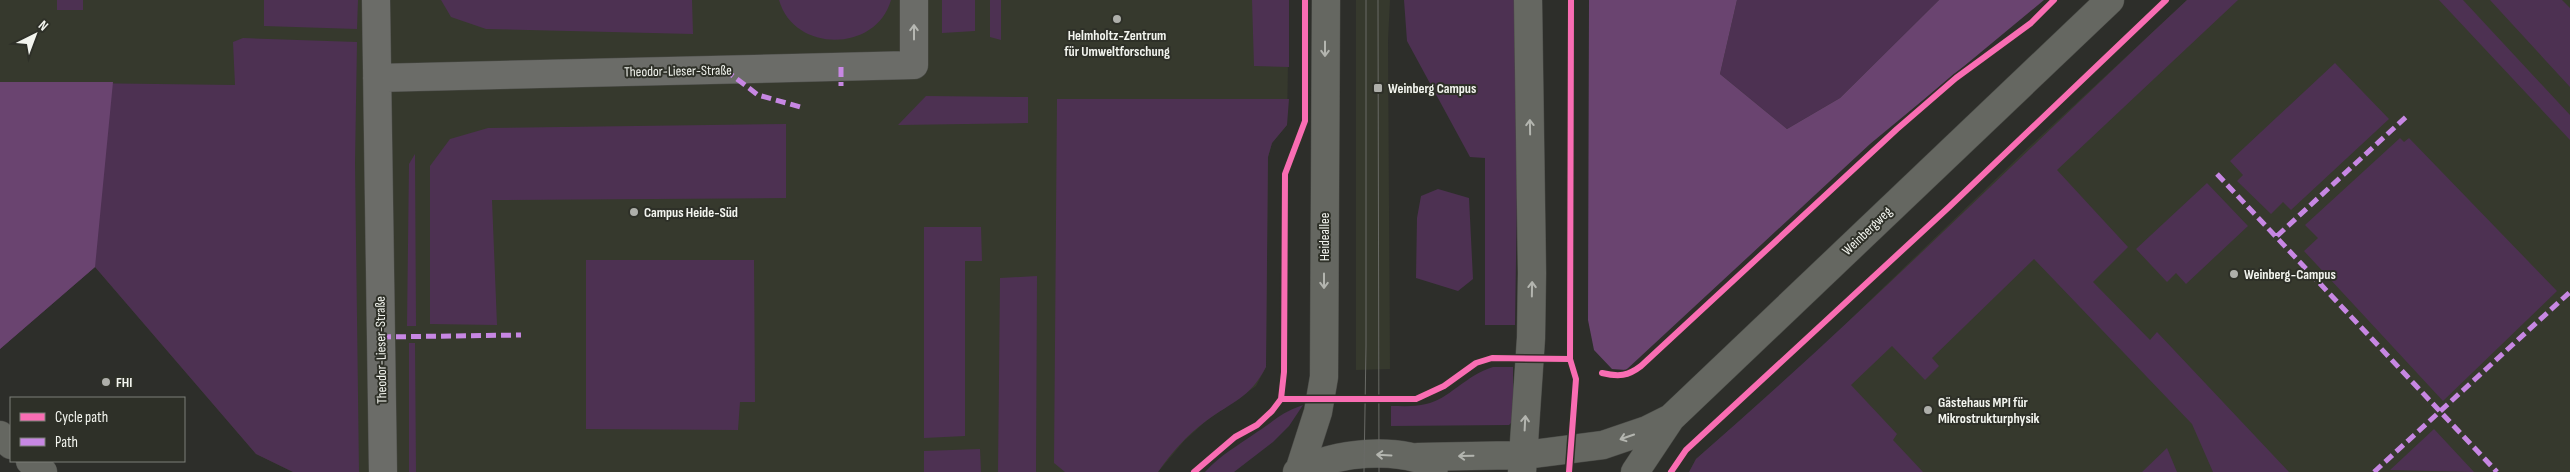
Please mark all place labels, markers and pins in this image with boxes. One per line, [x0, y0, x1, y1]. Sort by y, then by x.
marker: Helmholtz-Zentrum für Umweltforschung [1111, 13, 1123, 25]
place label: Helmholtz-Zentrum für Umweltforschung [1064, 27, 1170, 60]
place label: Weinberg Campus [1388, 80, 1476, 97]
marker: Weinberg Campus [1372, 82, 1384, 94]
place label: Campus Heide-Süd [644, 204, 738, 221]
marker: Campus Heide-Süd [628, 206, 640, 218]
place label: Weinberg-Campus [2244, 266, 2336, 283]
marker: Weinberg-Campus [2228, 268, 2240, 280]
place label: FHI [116, 374, 132, 391]
marker: FHI [100, 376, 112, 388]
place label: Gästehaus MPI für Mikrostrukturphysik [1938, 394, 2040, 427]
marker: Gästehaus MPI für Mikrostrukturphysik [1922, 404, 1934, 416]

